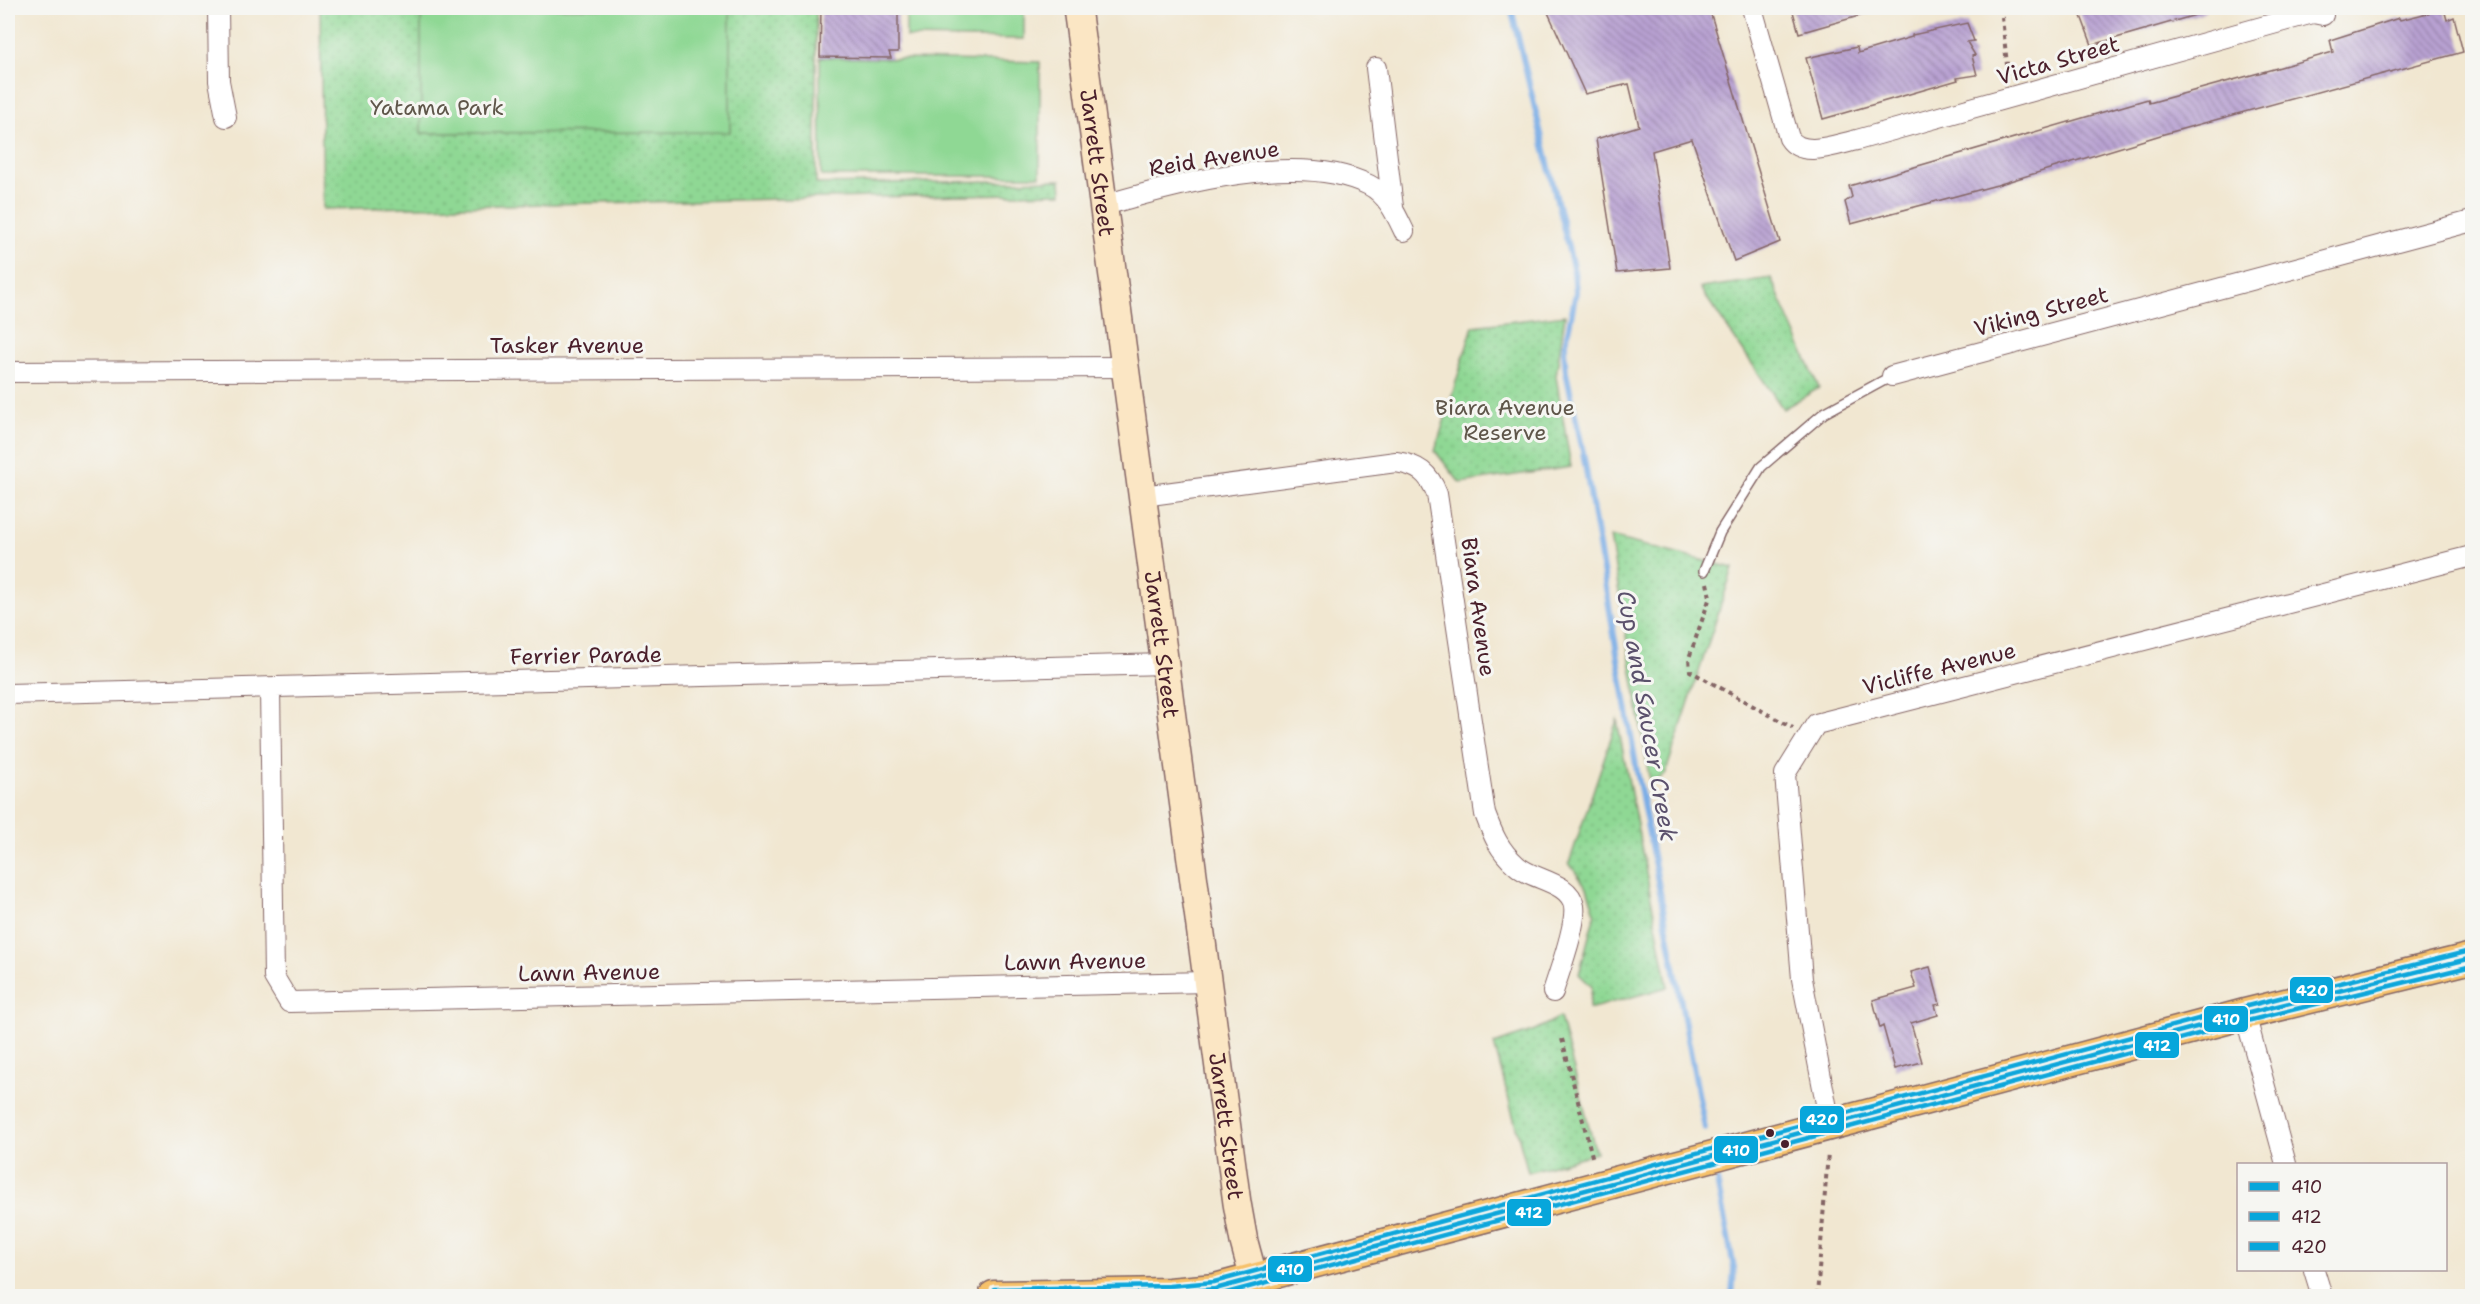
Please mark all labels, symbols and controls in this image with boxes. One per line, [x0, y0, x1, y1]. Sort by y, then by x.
street label: Victa Street [1993, 29, 2123, 92]
street label: Jarrett Street [1073, 87, 1121, 238]
park label: Yatama Park [370, 93, 504, 122]
street label: Reid Avenue [1147, 134, 1281, 183]
street label: Viking Street [1971, 280, 2111, 343]
street label: Tasker Avenue [490, 331, 644, 360]
park label: Biara Avenue Reserve [1435, 393, 1575, 447]
street label: Biara Avenue [1454, 536, 1503, 678]
street label: Jarrett Street [1137, 569, 1186, 720]
water label: Cup and Saucer Creek [1609, 588, 1685, 844]
street label: Vicliffe Avenue [1860, 635, 2019, 702]
street label: Ferrier Parade [510, 640, 662, 671]
street label: Lawn Avenue [1004, 946, 1146, 977]
street label: Lawn Avenue [518, 957, 660, 988]
line badge: 420 [2289, 976, 2334, 1004]
text: 420 [2296, 980, 2328, 1001]
line badge: 410 [2203, 1005, 2249, 1033]
text: 410 [2212, 1009, 2240, 1030]
line badge: 412 [2134, 1031, 2180, 1059]
text: 412 [2143, 1035, 2171, 1056]
street label: Jarrett Street [1202, 1051, 1250, 1202]
line badge: 420 [1799, 1105, 1845, 1134]
text: 420 [1806, 1109, 1838, 1130]
unlabelled marker [1764, 1127, 1776, 1139]
line badge: 410 [1713, 1135, 1759, 1164]
unlabelled marker [1779, 1138, 1791, 1150]
text: 410 [1722, 1140, 1750, 1161]
legend [2237, 1163, 2447, 1271]
text: 410 [2291, 1175, 2322, 1199]
line badge: 412 [1506, 1198, 1552, 1227]
text: 412 [1515, 1202, 1543, 1223]
text: 412 [2291, 1205, 2322, 1229]
text: 420 [2291, 1235, 2327, 1259]
line badge: 410 [1267, 1255, 1313, 1283]
text: 410 [1276, 1259, 1304, 1280]

